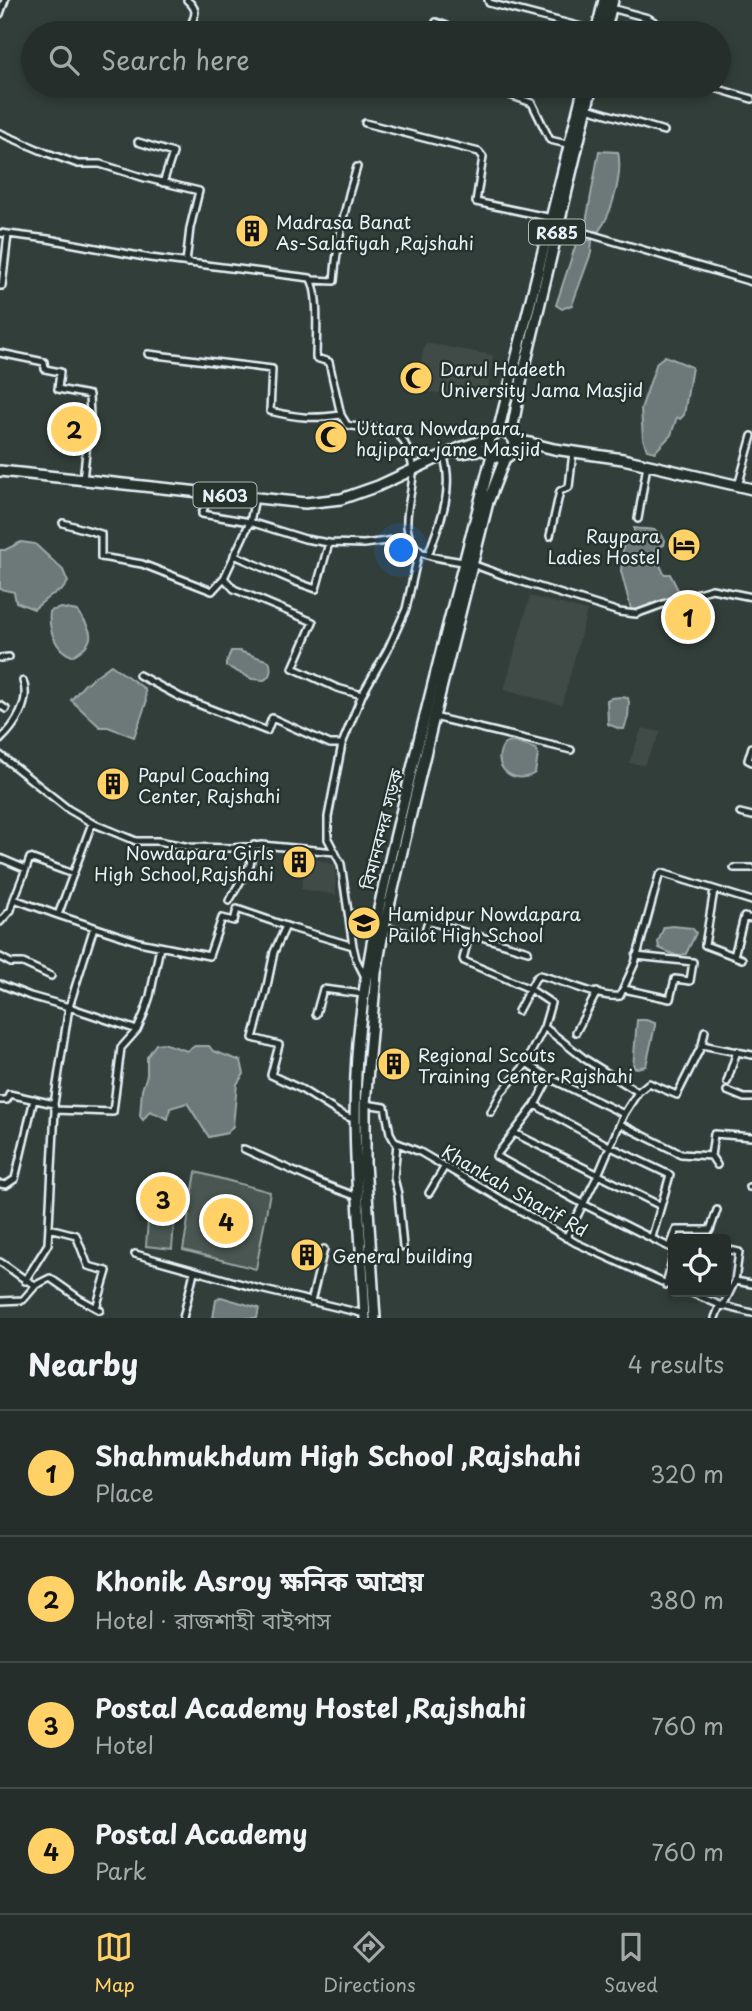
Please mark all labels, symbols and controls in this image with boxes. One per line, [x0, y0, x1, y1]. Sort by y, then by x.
search box [21, 21, 731, 98]
text: Search here [101, 40, 250, 79]
icon: search [45, 41, 83, 79]
place label: Madrasa Banat As-Salafiyah ,Rajshahi [276, 208, 474, 256]
building icon: Madrasa Banat As-Salafiyah ,Rajshahi [233, 212, 271, 250]
road number: R685 [529, 220, 585, 244]
place label: Darul Hadeeth University Jama Masjid [440, 355, 643, 403]
mosque icon: Darul Hadeeth University Jama Masjid [397, 359, 435, 397]
pin: 2 [51, 403, 97, 455]
place label: Uttara Nowdapara, hajipara jame Masjid [356, 414, 540, 462]
mosque icon: Uttara Nowdapara, hajipara jame Masjid [312, 418, 350, 456]
road number: N603 [194, 482, 256, 508]
place label: Raypara Ladies Hostel [547, 522, 661, 570]
hotel icon: Raypara Ladies Hostel [665, 526, 703, 564]
your location [384, 533, 418, 567]
pin: 1 [665, 591, 711, 643]
place label: Papul Coaching Center, Rajshahi [138, 761, 281, 809]
building icon: Papul Coaching Center, Rajshahi [94, 765, 132, 803]
street label: বিমানবন্দর সড়ক [353, 765, 409, 893]
place label: Nowdapara Girls High School,Rajshahi [94, 839, 274, 887]
building icon: Nowdapara Girls High School,Rajshahi [280, 843, 318, 881]
place label: Hamidpur Nowdapara Pailot High School [388, 900, 582, 948]
school or university icon: Hamidpur Nowdapara Pailot High School [345, 904, 383, 942]
place label: Regional Scouts Training Center Rajshahi [418, 1041, 633, 1089]
building icon: Regional Scouts Training Center Rajshahi [375, 1045, 413, 1083]
street label: Khankah Sharif Rd [437, 1137, 593, 1243]
pin: 3 [140, 1173, 186, 1225]
pin: 4 [203, 1195, 249, 1247]
map controls [668, 1234, 731, 1297]
button: locate [668, 1234, 731, 1297]
building icon: General building [288, 1236, 326, 1274]
place label: General building [332, 1242, 473, 1269]
text: Nearby [28, 1341, 138, 1386]
text: 4 results [628, 1346, 724, 1381]
text: Shahmukhdum High School ,Rajshahi [95, 1436, 581, 1475]
text: 1 [46, 1456, 57, 1491]
text: 320 m [650, 1456, 724, 1491]
text: Place [95, 1475, 154, 1510]
text: Khonik Asroy ক্ষনিক আশ্রয় [95, 1561, 424, 1600]
text: 2 [43, 1582, 59, 1617]
text: 380 m [649, 1582, 724, 1617]
text: Hotel · রাজশাহী বাইপাস [95, 1602, 331, 1637]
text: Postal Academy Hostel ,Rajshahi [95, 1688, 526, 1727]
text: 3 [43, 1708, 59, 1743]
text: 760 m [652, 1708, 724, 1743]
text: Hotel [95, 1727, 154, 1762]
text: Postal Academy [95, 1814, 307, 1853]
text: 4 [43, 1834, 59, 1869]
text: 760 m [652, 1834, 724, 1869]
text: Park [95, 1853, 146, 1888]
tab: Map [94, 1928, 135, 1998]
tab: Directions [323, 1928, 416, 1998]
tab: Saved [604, 1928, 658, 1998]

